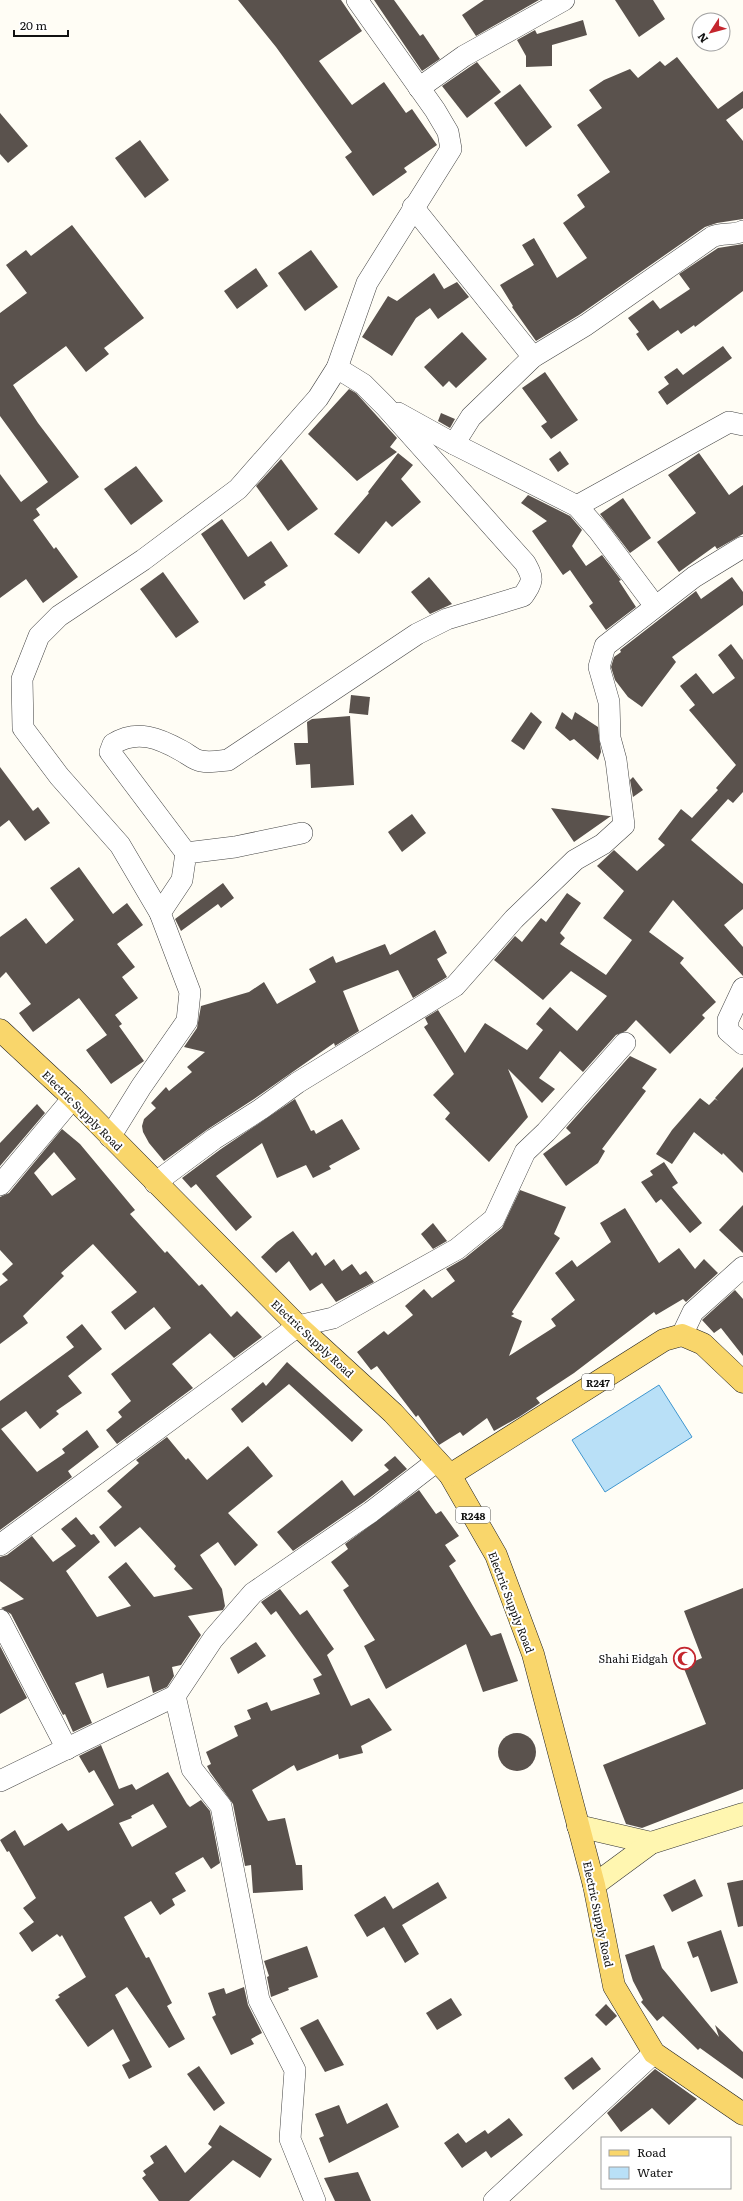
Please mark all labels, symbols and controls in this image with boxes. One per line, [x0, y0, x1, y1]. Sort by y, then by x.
scale bar [14, 12, 68, 38]
north arrow [691, 12, 731, 52]
text: 20 m [20, 16, 47, 34]
text: N [693, 30, 711, 47]
street label: Electric Supply Road [39, 1066, 127, 1154]
street label: Electric Supply Road [268, 1295, 358, 1381]
road number: R247 [582, 1374, 614, 1390]
road number: R248 [456, 1507, 490, 1523]
street label: Electric Supply Road [485, 1549, 539, 1655]
mosque icon: Shahi Eidgah [671, 1645, 697, 1671]
place label: Shahi Eidgah [598, 1650, 668, 1666]
street label: Electric Supply Road [580, 1860, 618, 1969]
legend [601, 2137, 731, 2189]
text: Road [637, 2143, 667, 2161]
text: Water [637, 2163, 673, 2181]

